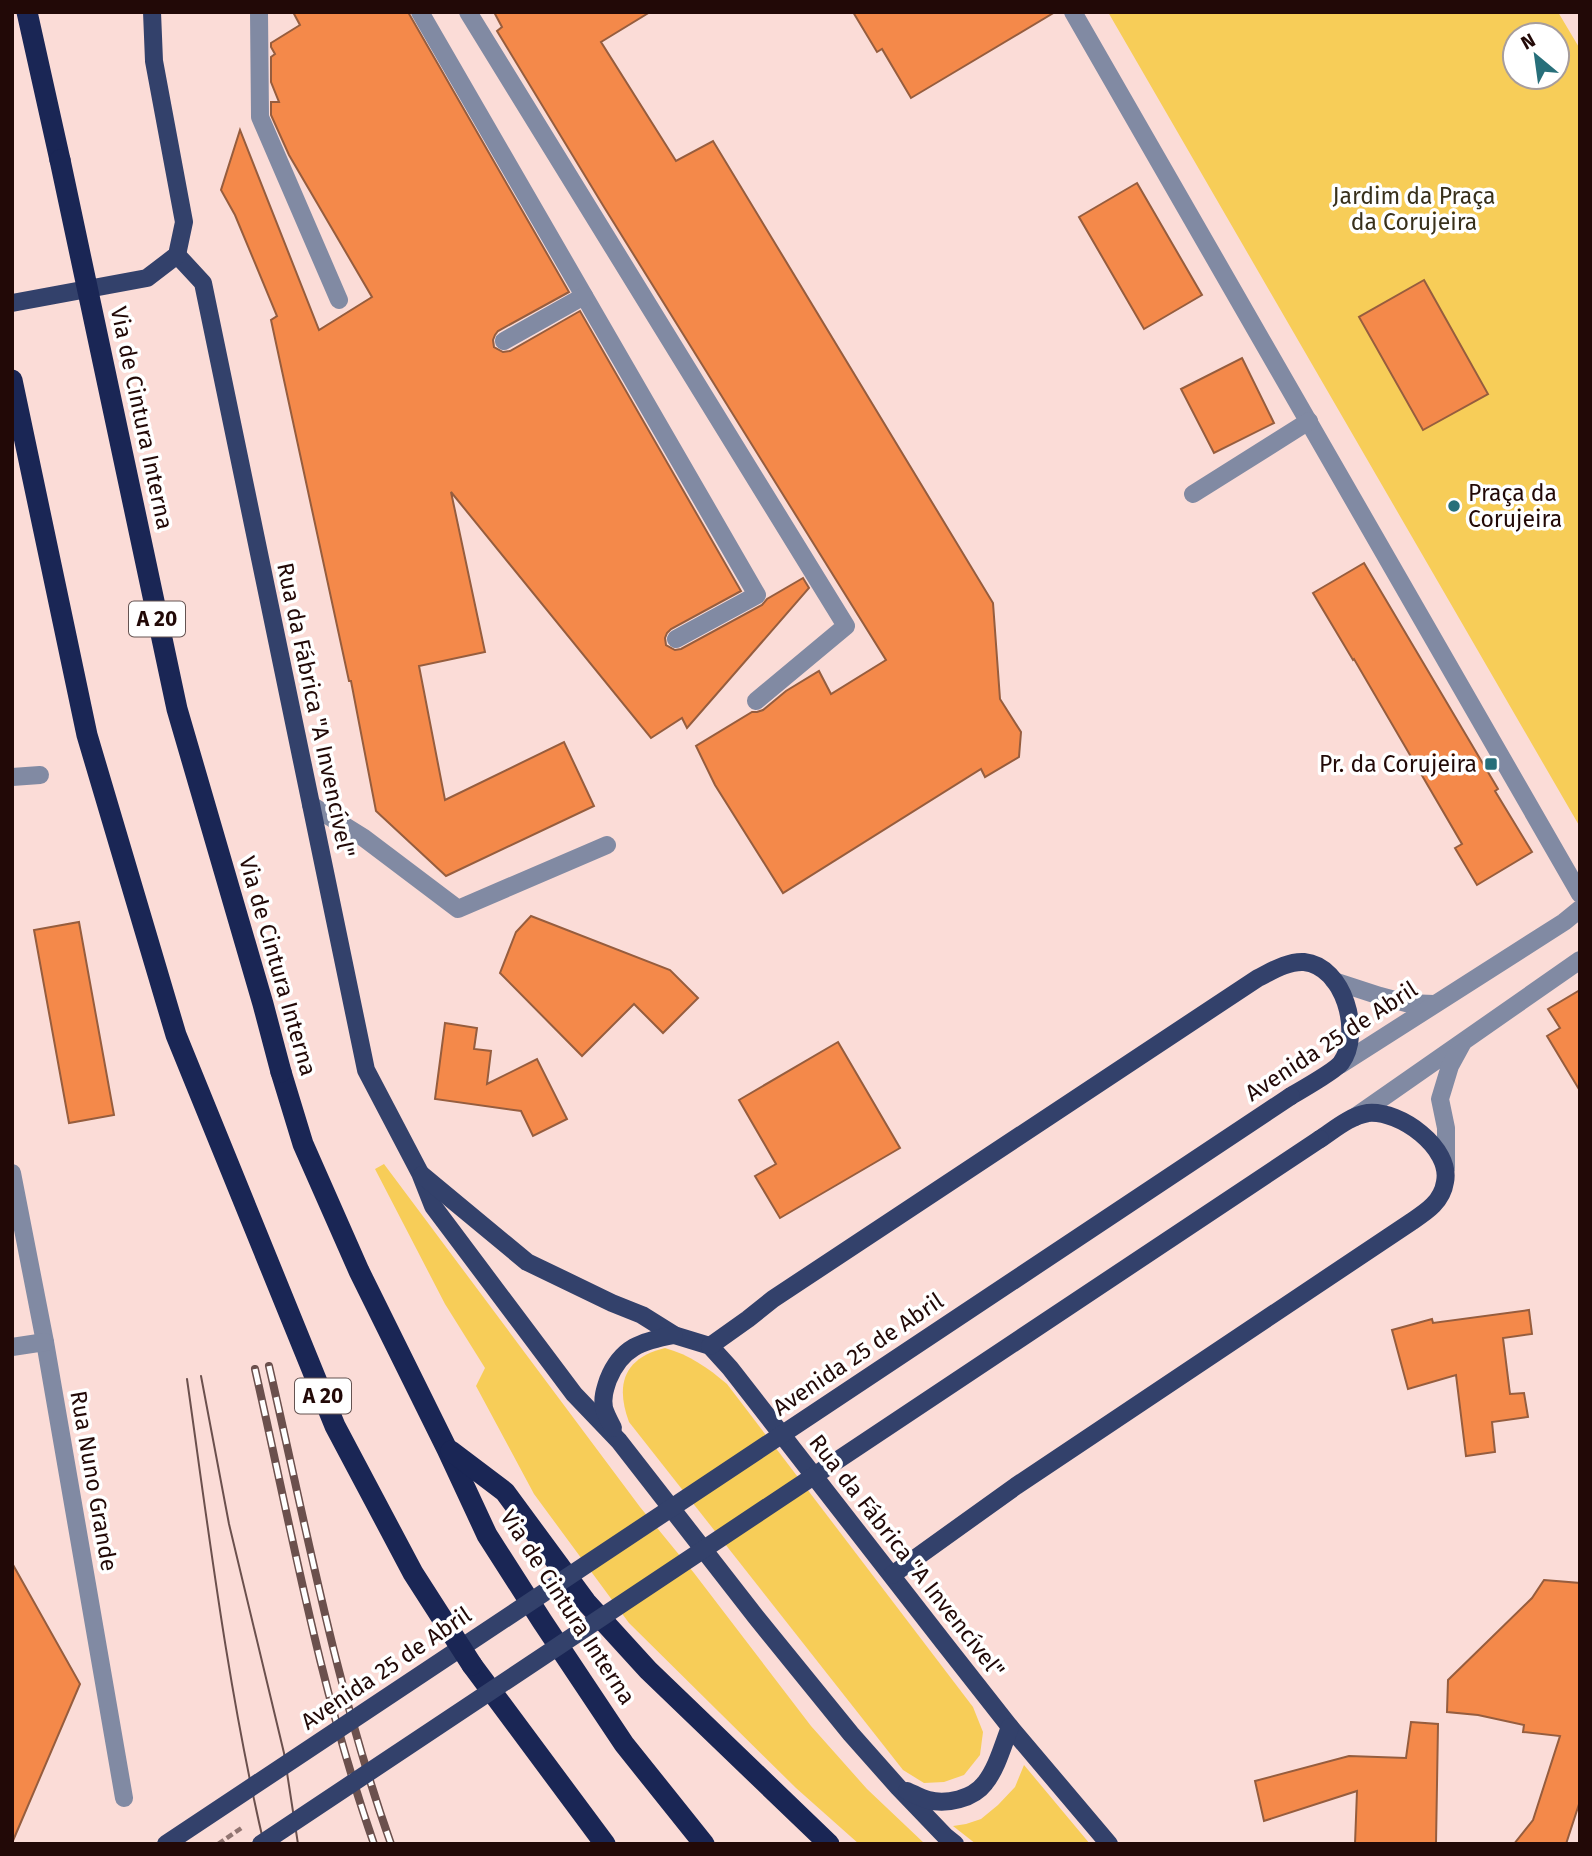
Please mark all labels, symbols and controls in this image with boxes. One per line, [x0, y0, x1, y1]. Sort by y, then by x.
north arrow [1501, 21, 1571, 91]
text: N [1517, 28, 1539, 55]
park label: Jardim da Praça da Corujeira [1333, 182, 1495, 236]
street label: Via de Cintura Interna [105, 304, 179, 532]
place label: Praça da Corujeira [1468, 479, 1562, 533]
marker: Praça da Corujeira [1446, 498, 1462, 514]
street label: Rua da Fábrica "A Invencível" [271, 560, 361, 860]
road number: A 20 [129, 602, 185, 636]
place label: Pr. da Corujeira [1319, 750, 1477, 778]
marker: Pr. da Corujeira [1483, 756, 1499, 772]
street label: Via de Cintura Interna [233, 853, 323, 1079]
street label: Avenida 25 de Abril [1240, 975, 1423, 1107]
street label: Avenida 25 de Abril [767, 1286, 949, 1421]
road number: A 20 [295, 1378, 351, 1414]
street label: Rua Nuno Grande [64, 1389, 124, 1573]
street label: Rua da Fábrica "A Invencível" [803, 1429, 1011, 1683]
street label: Via de Cintura Interna [494, 1504, 642, 1710]
street label: Avenida 25 de Abril [295, 1600, 477, 1735]

